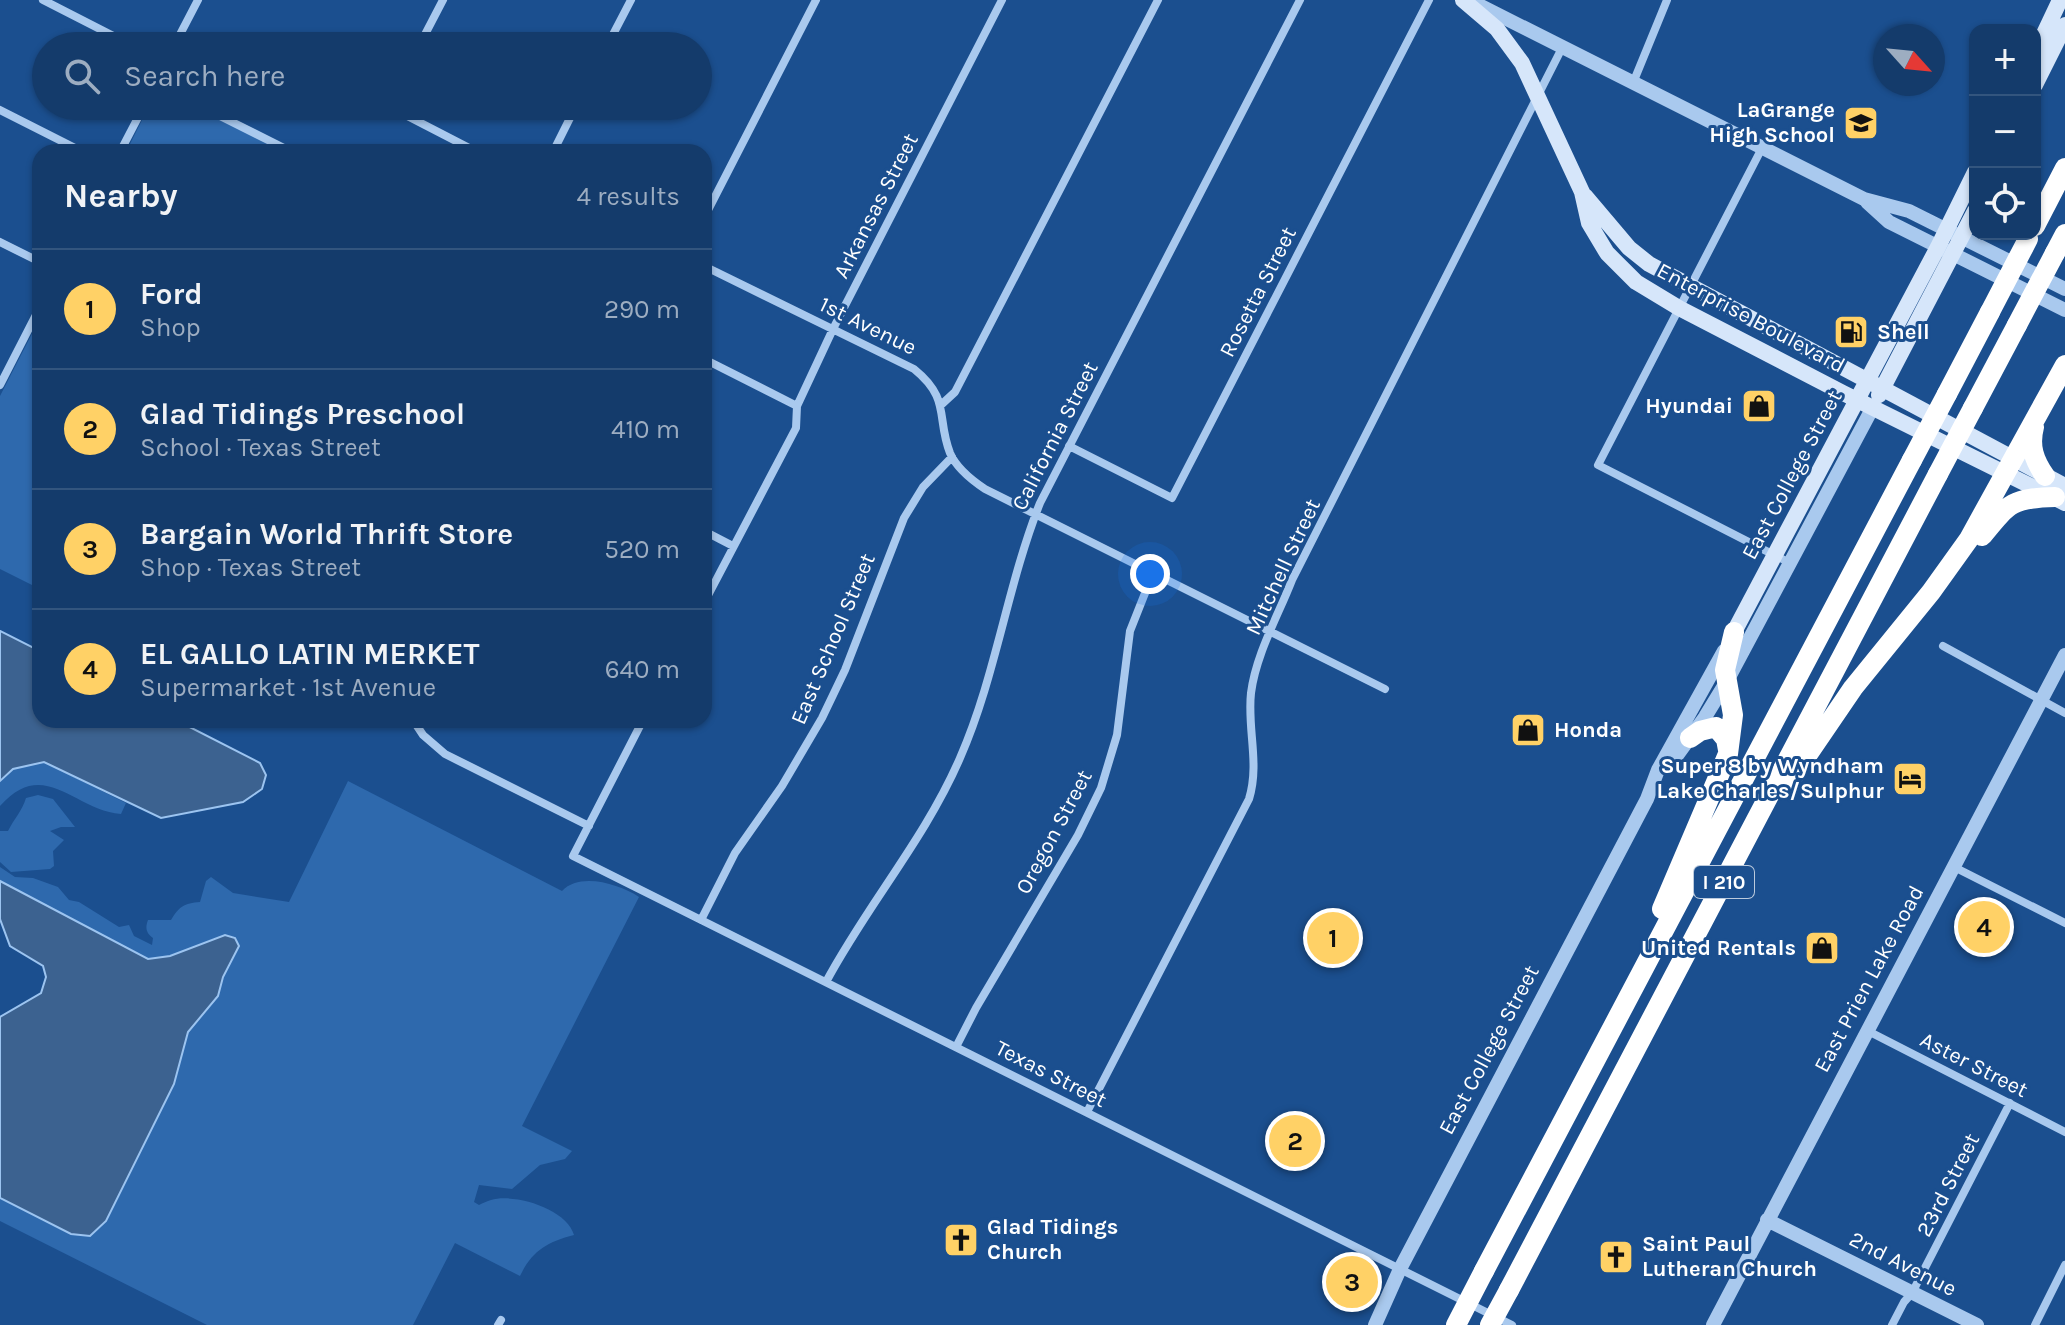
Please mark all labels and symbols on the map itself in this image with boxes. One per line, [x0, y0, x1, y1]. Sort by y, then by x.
north arrow [1873, 24, 1945, 96]
place label: LaGrange High School [1709, 97, 1835, 148]
school or university icon: LaGrange High School [1842, 104, 1880, 142]
street label: Arkansas Street [828, 129, 924, 283]
street label: Rosetta Street [1214, 223, 1302, 361]
street label: Enterprise Boulevard [1653, 257, 1849, 379]
street label: 1st Avenue [815, 291, 921, 361]
fuel station icon: Shell [1832, 313, 1870, 351]
place label: Shell [1877, 319, 1930, 345]
street label: California Street [1006, 357, 1104, 515]
street label: East College Street [1736, 386, 1848, 564]
shop icon: Hyundai [1740, 387, 1778, 425]
place label: Hyundai [1645, 393, 1733, 419]
street label: Mitchell Street [1240, 495, 1326, 639]
street label: East School Street [785, 550, 881, 728]
your location [1130, 554, 1170, 594]
shop icon: Honda [1509, 711, 1547, 749]
place label: Honda [1554, 717, 1622, 743]
place label: Super 8 by Wyndham Lake Charles/Sulphur [1656, 753, 1884, 804]
hotel icon: Super 8 by Wyndham Lake Charles/Sulphur [1891, 760, 1929, 798]
street label: Oregon Street [1010, 766, 1098, 898]
road number: I 210 [1694, 866, 1754, 898]
street label: East Prien Lake Road [1809, 881, 1929, 1077]
pin: 4 [1958, 897, 2010, 957]
pin: 1 [1307, 908, 1359, 968]
shop icon: United Rentals [1803, 929, 1841, 967]
place label: United Rentals [1641, 935, 1796, 961]
street label: East College Street [1433, 961, 1545, 1139]
street label: Aster Street [1916, 1027, 2032, 1103]
street label: Texas Street [991, 1035, 1111, 1113]
pin: 2 [1269, 1111, 1321, 1171]
street label: 23rd Street [1911, 1129, 1985, 1241]
place label: Glad Tidings Church [987, 1214, 1118, 1265]
church icon: Glad Tidings Church [942, 1221, 980, 1259]
street label: 2nd Avenue [1845, 1226, 1961, 1302]
place label: Saint Paul Lutheran Church [1642, 1231, 1817, 1282]
church icon: Saint Paul Lutheran Church [1597, 1238, 1635, 1276]
pin: 3 [1326, 1252, 1378, 1312]

